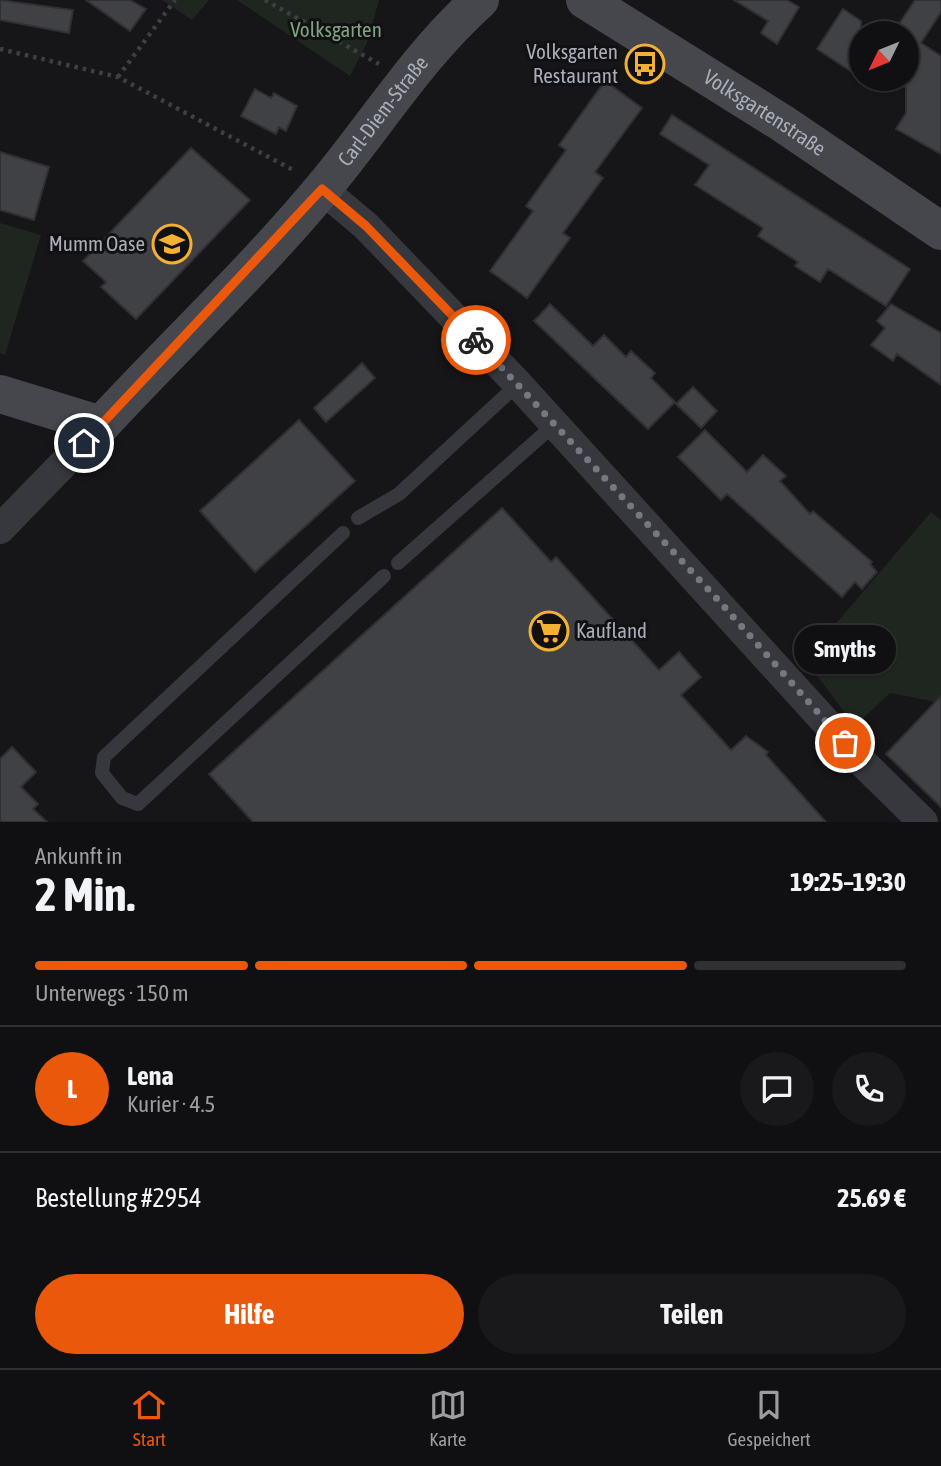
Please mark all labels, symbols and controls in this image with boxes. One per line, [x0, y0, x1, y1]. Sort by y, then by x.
park label: Volksgarten [290, 17, 382, 41]
north arrow [849, 21, 919, 91]
map controls [849, 21, 919, 91]
place label: Volksgarten Restaurant [526, 39, 618, 87]
bus stop icon: Volksgarten Restaurant [624, 43, 666, 85]
street label: Carl-Diem-Straße [332, 51, 432, 171]
street label: Volksgartenstraße [700, 64, 831, 160]
school or university icon: Mumm Oase [151, 223, 193, 265]
place label: Mumm Oase [49, 231, 145, 255]
courier [441, 305, 511, 375]
icon: bike [457, 321, 495, 359]
pin [54, 413, 114, 473]
icon: home [65, 424, 103, 462]
supermarket icon: Kaufland [528, 610, 570, 652]
place label: Kaufland [576, 618, 647, 642]
callout: Smyths [794, 624, 896, 673]
text: Smyths [814, 636, 876, 662]
pin [815, 713, 875, 773]
icon: bag [826, 724, 864, 762]
text: Ankunft in [35, 843, 122, 869]
text: 19:25–19:30 [790, 867, 906, 897]
text: 2 Min. [35, 868, 135, 921]
text: Unterwegs · 150 m [35, 980, 189, 1006]
button: chat [740, 1052, 814, 1126]
button: phone [832, 1052, 906, 1126]
text: Lena [127, 1061, 174, 1091]
text: L [67, 1074, 77, 1104]
text: Kurier · 4.5 [127, 1091, 215, 1117]
text: Bestellung #2954 [35, 1183, 201, 1213]
text: 25.69 € [837, 1183, 906, 1213]
button: Hilfe [35, 1274, 464, 1354]
button: Teilen [478, 1274, 906, 1354]
tab: Start [130, 1386, 168, 1450]
tab: Karte [429, 1386, 467, 1450]
tab: Gespeichert [728, 1386, 811, 1450]

